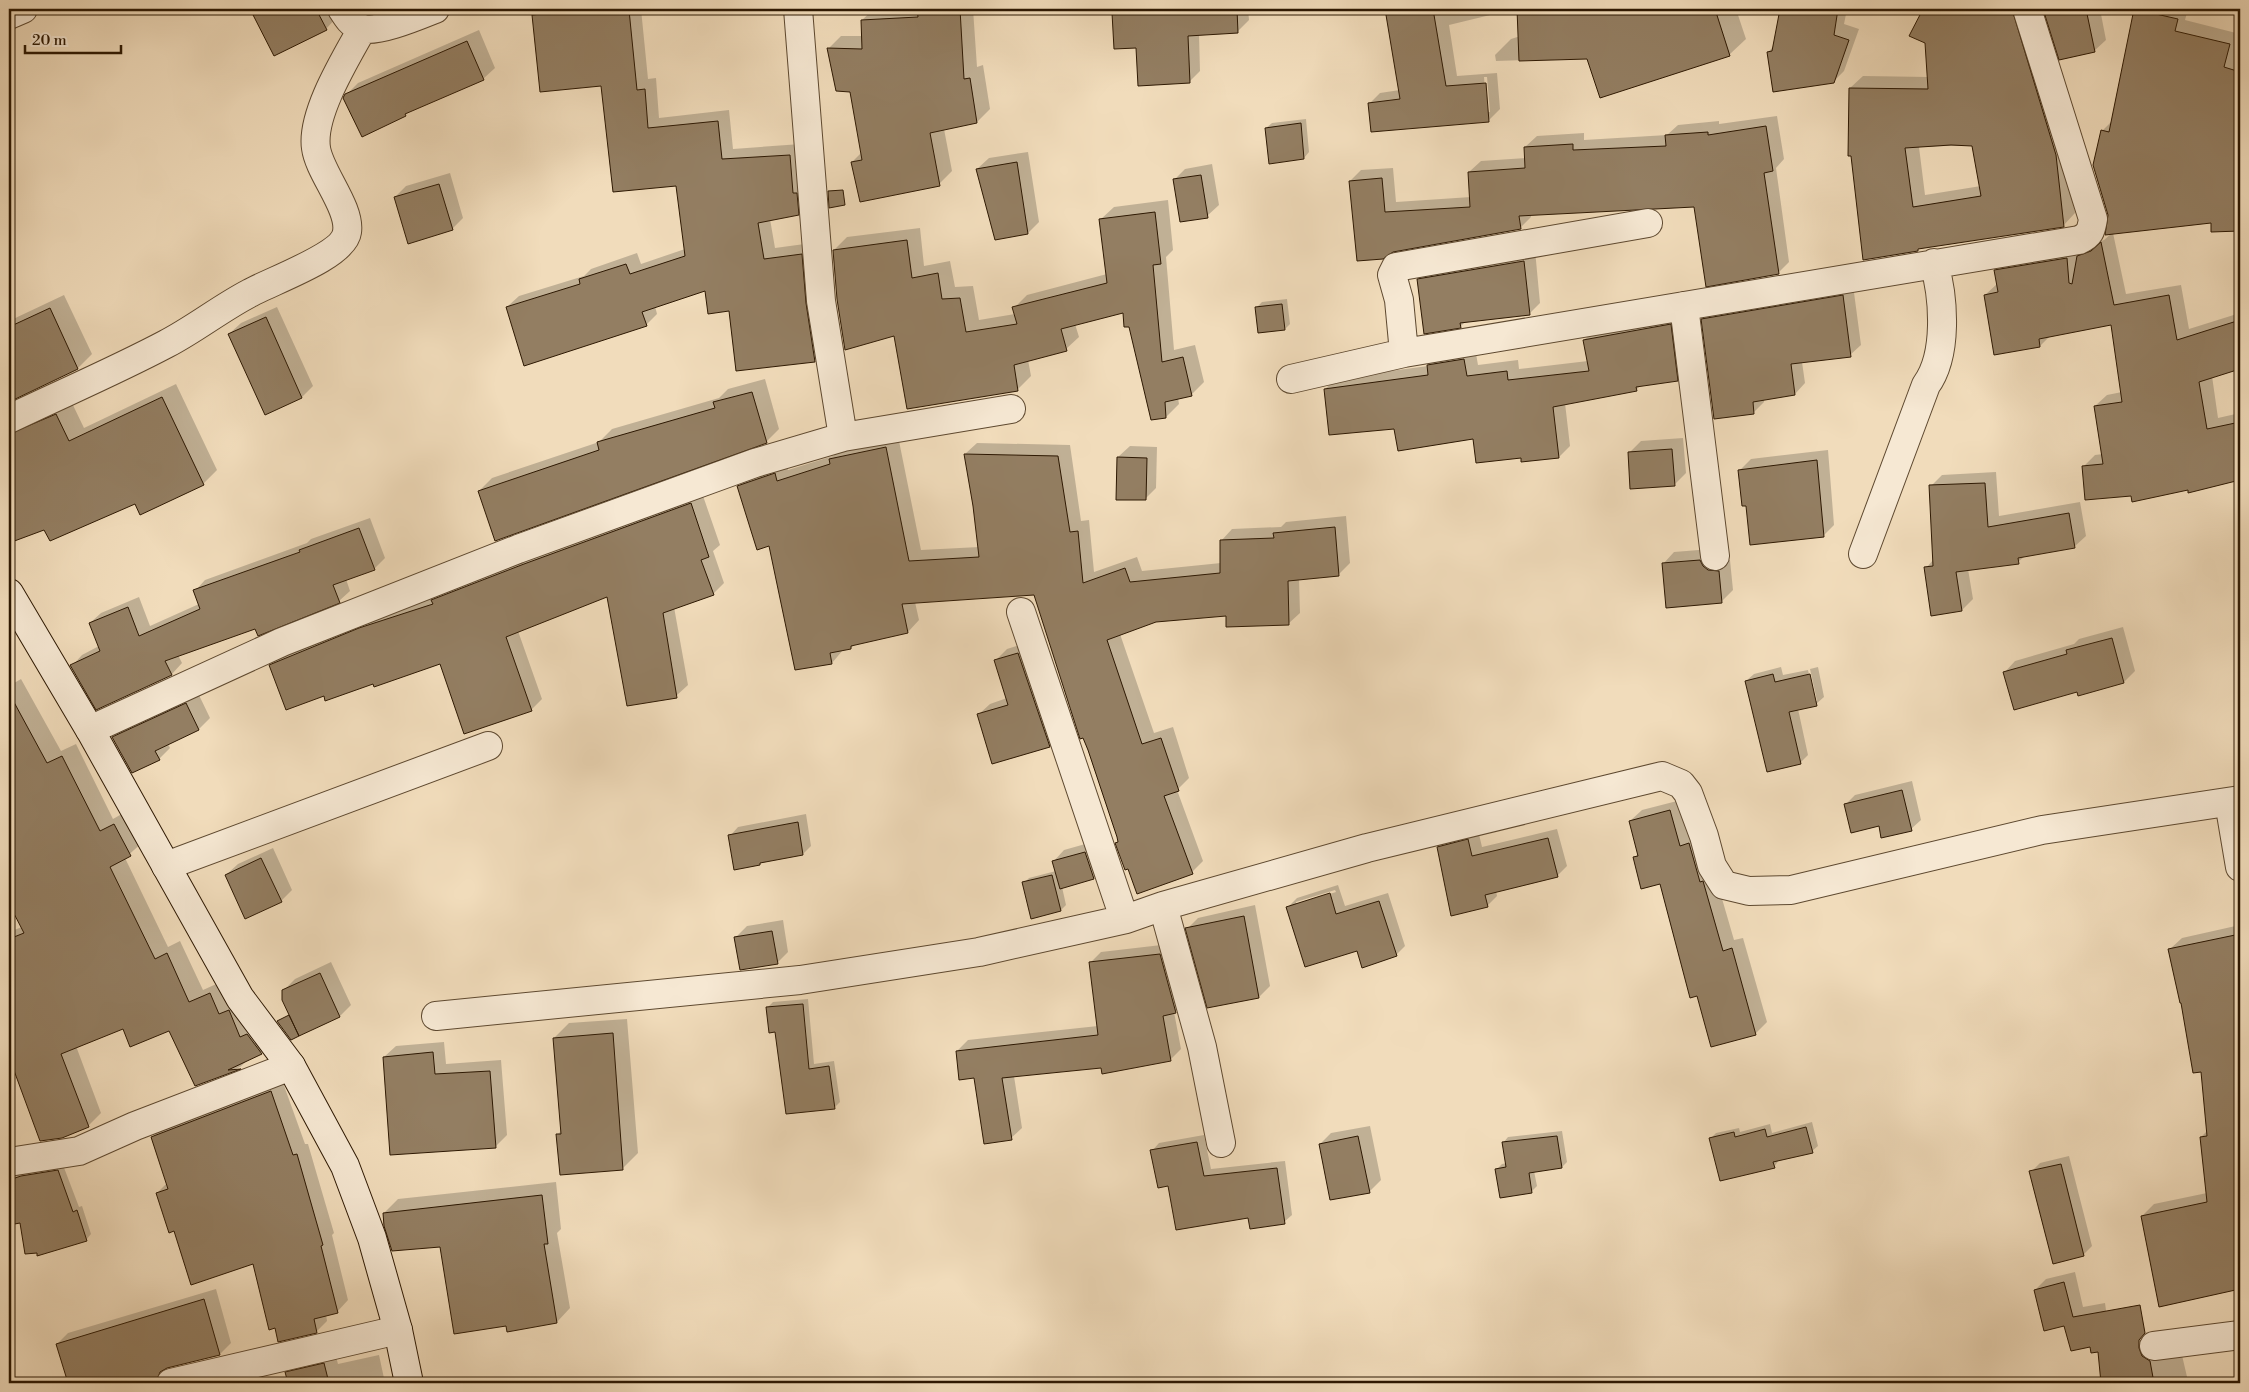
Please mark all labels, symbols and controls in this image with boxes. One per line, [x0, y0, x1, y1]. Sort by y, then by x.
scale bar [25, 22, 121, 54]
text: 20 m [32, 31, 67, 50]

